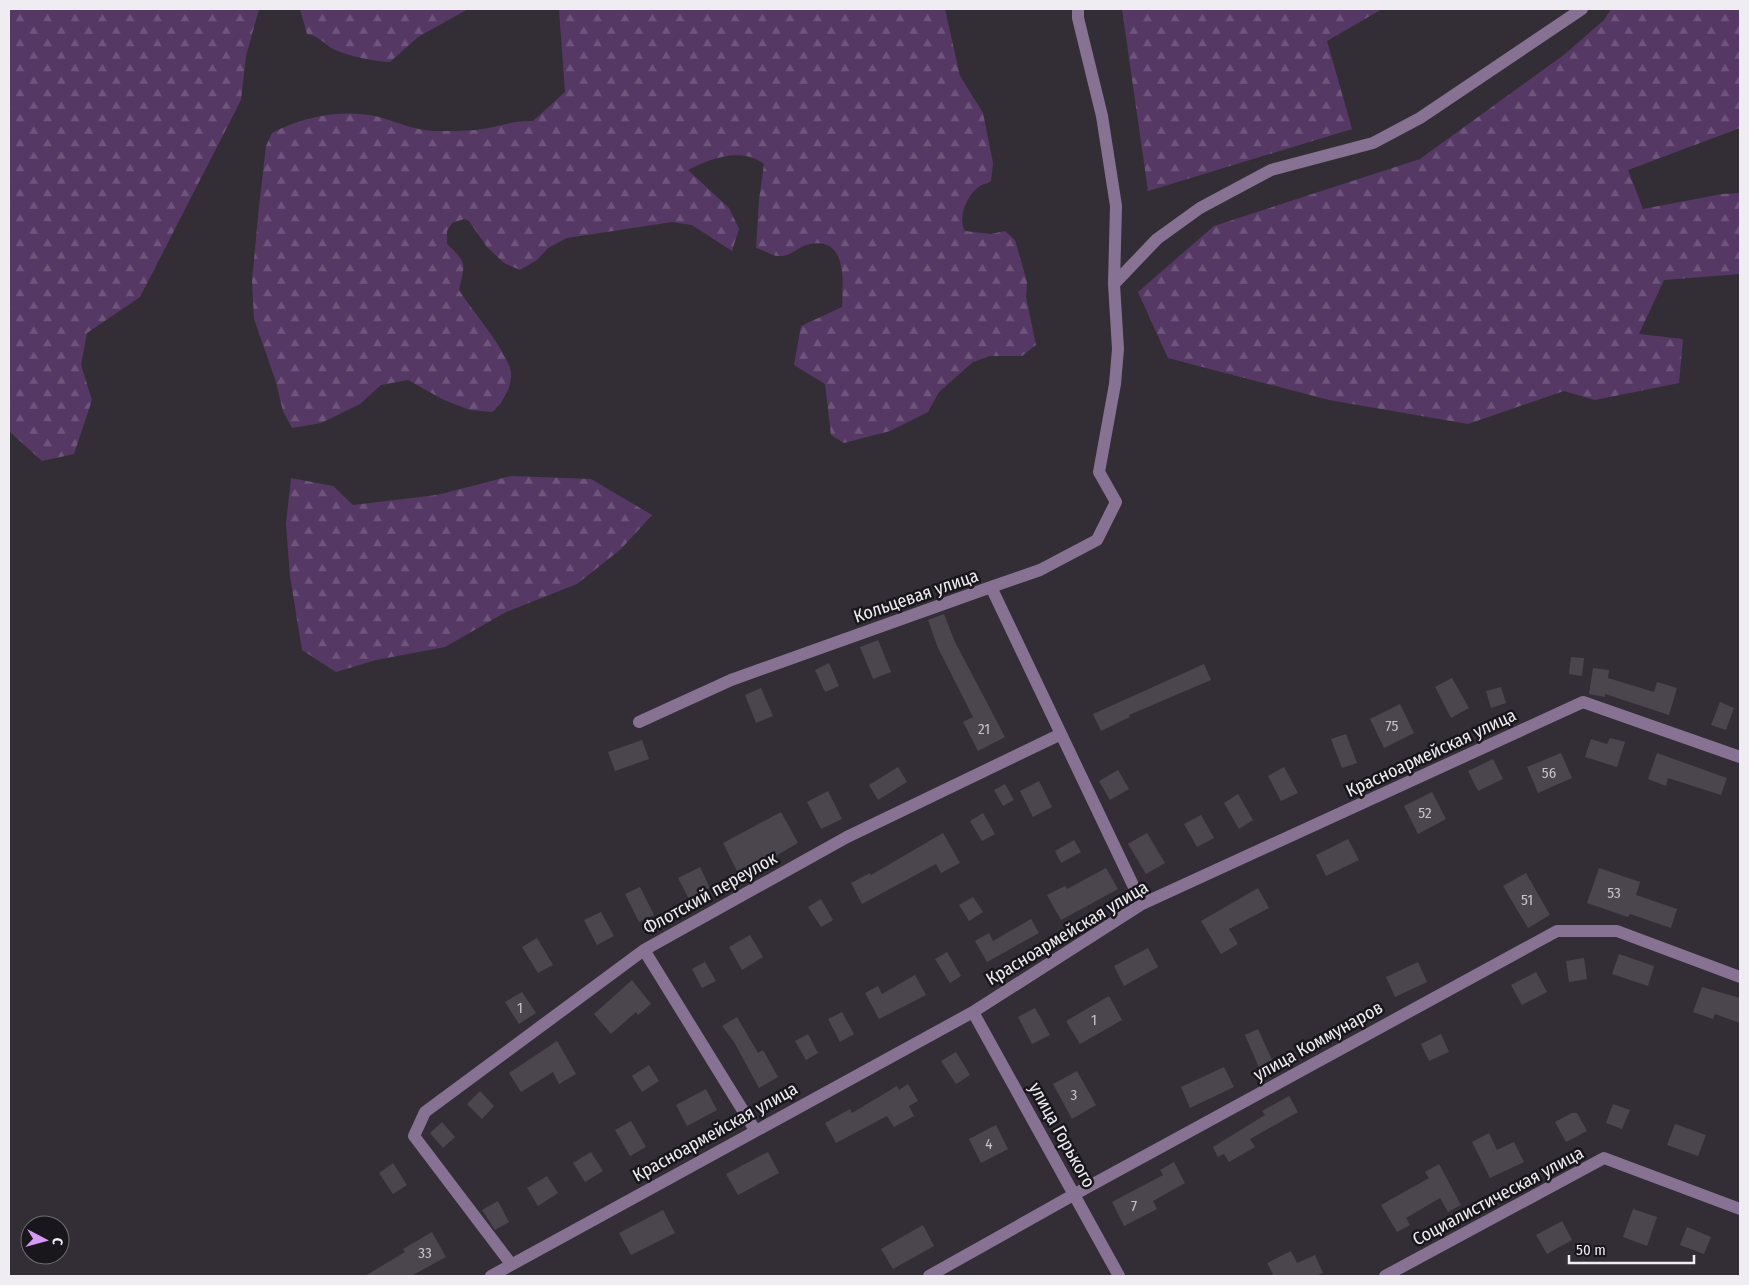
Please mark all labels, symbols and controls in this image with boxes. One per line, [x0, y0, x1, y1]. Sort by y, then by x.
street label: Кольцевая улица [851, 564, 981, 628]
street label: Красноармейская улица [1342, 704, 1520, 802]
house number: 75 [1386, 717, 1398, 735]
house number: 21 [978, 720, 990, 738]
house number: 56 [1542, 764, 1556, 782]
house number: 52 [1418, 804, 1432, 822]
street label: Флотский переулок [639, 847, 781, 939]
street label: Красноармейская улица [982, 876, 1152, 990]
house number: 53 [1607, 884, 1621, 902]
house number: 51 [1521, 891, 1533, 909]
street label: улица Коммунаров [1249, 996, 1387, 1086]
house number: 1 [517, 999, 523, 1017]
house number: 1 [1091, 1011, 1097, 1029]
street label: Красноармейская улица [629, 1077, 802, 1187]
street label: улица Горького [1024, 1079, 1100, 1191]
house number: 3 [1071, 1086, 1078, 1104]
house number: 4 [985, 1135, 993, 1153]
street label: Социалистическая улица [1409, 1141, 1587, 1250]
house number: 7 [1131, 1197, 1137, 1215]
north arrow [20, 1215, 70, 1265]
scale bar [1569, 1232, 1694, 1264]
text: С [49, 1237, 66, 1246]
text: 50 m [1576, 1241, 1606, 1259]
house number: 33 [418, 1244, 432, 1262]

